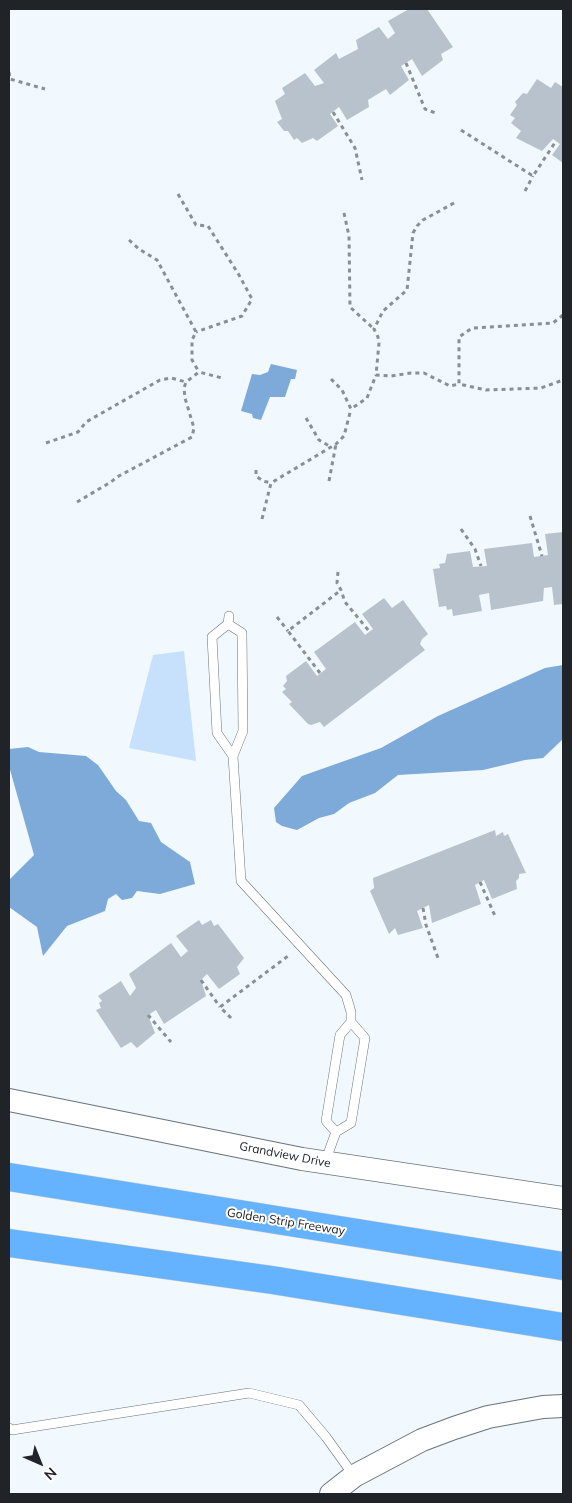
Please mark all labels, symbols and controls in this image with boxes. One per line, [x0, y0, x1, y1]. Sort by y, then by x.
street label: Grandview Drive [238, 1139, 332, 1171]
street label: Golden Strip Freeway [226, 1206, 346, 1238]
north arrow [15, 1438, 65, 1488]
text: N [40, 1464, 60, 1484]

